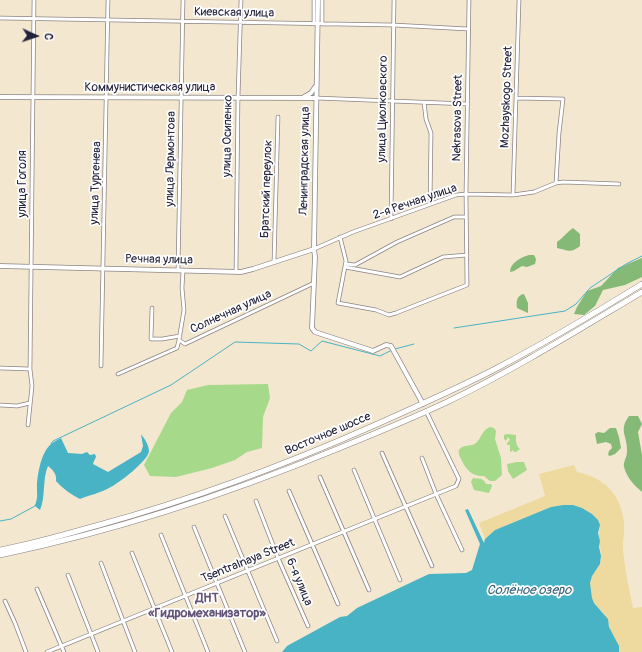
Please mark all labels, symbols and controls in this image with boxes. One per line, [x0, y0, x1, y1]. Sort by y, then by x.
street label: Киевская улица [194, 5, 274, 21]
north arrow [16, 16, 56, 56]
text: С [42, 33, 55, 40]
street label: Mozhayskogo Street [498, 46, 516, 148]
street label: улица Циолковского [375, 55, 391, 163]
street label: Nekrasova Street [450, 74, 466, 162]
street label: Коммунистическая улица [85, 81, 215, 95]
street label: улица Осипенко [220, 95, 236, 177]
street label: Ленинградская улица [297, 106, 313, 216]
street label: улица Лермонтова [163, 111, 179, 207]
street label: Братский переулок [258, 140, 276, 238]
street label: улица Тургенева [87, 141, 105, 225]
street label: улица Гоголя [16, 150, 30, 218]
street label: 2-я Речная улица [371, 181, 459, 223]
street label: Речная улица [125, 252, 193, 268]
street label: Солнечная улица [188, 287, 274, 337]
street label: Восточное шоссе [283, 409, 373, 459]
street label: Tsentralnaya Street [199, 536, 297, 586]
street label: 6-я улица [283, 556, 315, 608]
water label: Солёное озеро [487, 583, 571, 599]
district label: ДНТ «Гидромеханизатор» [148, 591, 266, 622]

